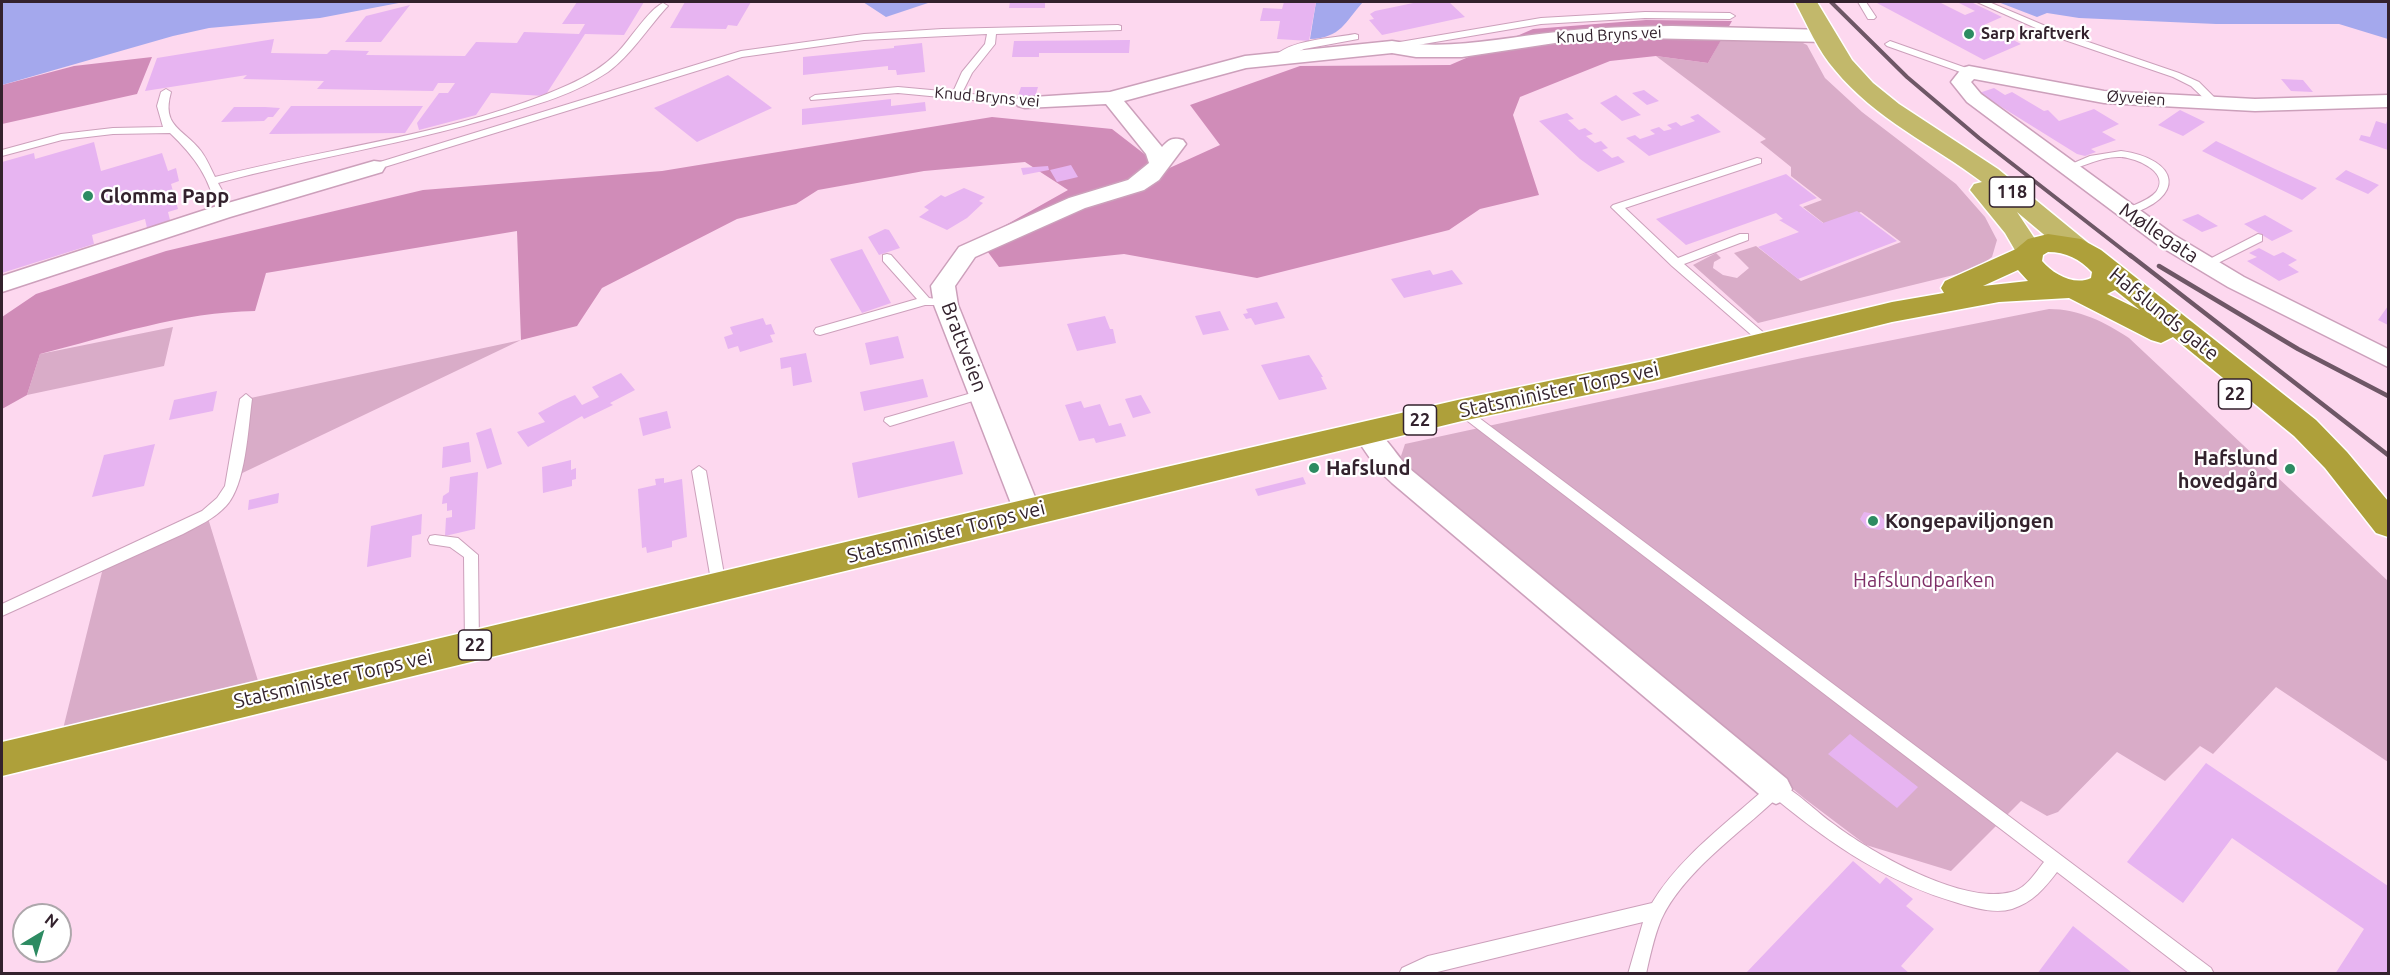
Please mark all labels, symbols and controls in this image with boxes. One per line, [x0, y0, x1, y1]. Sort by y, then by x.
street label: Knud Bryns vei [1556, 23, 1662, 47]
place label: Sarp kraftverk [1981, 24, 2090, 44]
marker: Sarp kraftverk [1962, 27, 1976, 41]
street label: Knud Bryns vei [934, 83, 1040, 111]
street label: Øyveien [2106, 86, 2166, 110]
road number: 118 [1990, 177, 2034, 207]
place label: Glomma Papp [100, 184, 229, 208]
marker: Glomma Papp [81, 189, 95, 203]
street label: Møllegata [2115, 198, 2203, 268]
street label: Hafslunds gate [2104, 262, 2224, 366]
street label: Brattveien [936, 299, 992, 395]
street label: Statsminister Torps vei [1457, 357, 1661, 423]
road number: 22 [2218, 379, 2252, 409]
road number: 22 [1404, 405, 1436, 435]
place label: Hafslund hovedgård [2178, 446, 2278, 493]
place label: Hafslund [1326, 456, 1410, 480]
marker: Hafslund [1307, 461, 1321, 475]
marker: Hafslund hovedgård [2283, 462, 2297, 476]
street label: Statsminister Torps vei [844, 496, 1048, 568]
place label: Kongepaviljongen [1885, 509, 2054, 533]
marker: Kongepaviljongen [1866, 514, 1880, 528]
park label: Hafslundparken [1853, 568, 1995, 592]
road number: 22 [458, 630, 492, 660]
street label: Statsminister Torps vei [231, 644, 435, 714]
north arrow [12, 903, 72, 963]
text: N [42, 910, 62, 931]

